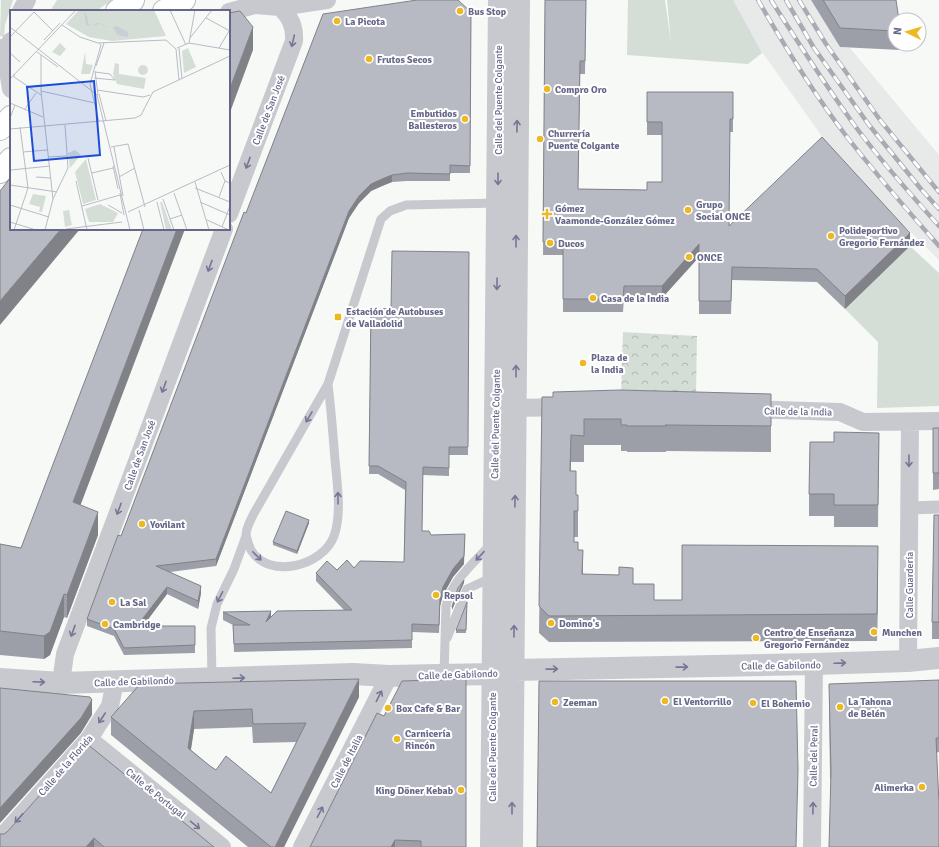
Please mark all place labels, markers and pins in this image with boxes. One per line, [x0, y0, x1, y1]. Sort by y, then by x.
marker: Bus Stop [455, 6, 465, 16]
place label: Bus Stop [468, 6, 507, 18]
marker: La Picota [332, 16, 342, 26]
place label: La Picota [345, 16, 385, 28]
marker: Frutos Secos [364, 54, 374, 64]
place label: Frutos Secos [377, 54, 433, 66]
marker: Compro Oro [542, 84, 552, 94]
place label: Compro Oro [555, 84, 607, 96]
place label: Embutidos Ballesteros [408, 108, 458, 132]
marker: Embutidos Ballesteros [460, 114, 470, 124]
place label: Churrería Puente Colgante [548, 128, 619, 152]
marker: Churrería Puente Colgante [535, 134, 545, 144]
place label: Grupo Social ONCE [696, 199, 751, 223]
place label: Gómez Vaamonde-González Gómez [555, 203, 675, 227]
marker: Grupo Social ONCE [683, 205, 693, 215]
marker: Gómez Vaamonde-González Gómez [542, 209, 552, 219]
place label: Polideportivo Gregorio Fernández [839, 225, 925, 249]
marker: Polideportivo Gregorio Fernández [826, 231, 836, 241]
marker: Ducos [545, 238, 555, 248]
place label: Ducos [558, 238, 585, 250]
marker: ONCE [684, 252, 694, 262]
place label: ONCE [697, 252, 723, 264]
marker: Casa de la India [588, 293, 598, 303]
place label: Casa de la India [601, 293, 669, 305]
place label: Estación de Autobuses de Valladolid [346, 306, 444, 330]
marker: Estación de Autobuses de Valladolid [333, 312, 343, 322]
place label: Plaza de la India [591, 352, 627, 376]
marker: Plaza de la India [578, 358, 588, 368]
marker: Yovilant [137, 519, 147, 529]
place label: Yovilant [149, 519, 185, 531]
marker: Repsol [431, 590, 441, 600]
place label: Repsol [444, 590, 473, 602]
marker: La Sal [107, 597, 117, 607]
place label: La Sal [120, 597, 146, 609]
marker: Domino's [546, 618, 556, 628]
place label: Domino's [559, 618, 600, 630]
marker: Cambridge [100, 619, 110, 629]
place label: Cambridge [113, 619, 161, 631]
place label: Centro de Enseñanza Gregorio Fernández [764, 627, 854, 651]
marker: Munchen [869, 627, 879, 637]
place label: Munchen [882, 627, 922, 639]
marker: Centro de Enseñanza Gregorio Fernández [751, 633, 761, 643]
marker: El Ventorrillo [660, 696, 670, 706]
place label: El Ventorrillo [673, 696, 731, 708]
place label: La Tahona de Belén [848, 696, 891, 720]
marker: Zeeman [550, 697, 560, 707]
place label: Zeeman [563, 697, 598, 709]
marker: El Bohemio [748, 698, 758, 708]
place label: El Bohemio [761, 698, 810, 710]
marker: La Tahona de Belén [835, 702, 845, 712]
marker: Box Cafe & Bar [383, 703, 393, 713]
place label: Box Cafe & Bar [396, 703, 460, 715]
place label: Carnicería Rincón [405, 728, 451, 752]
marker: Carnicería Rincón [392, 734, 402, 744]
place label: Alimerka [874, 782, 914, 794]
marker: Alimerka [917, 782, 927, 792]
place label: King Döner Kebab [375, 785, 454, 797]
marker: King Döner Kebab [456, 785, 466, 795]

